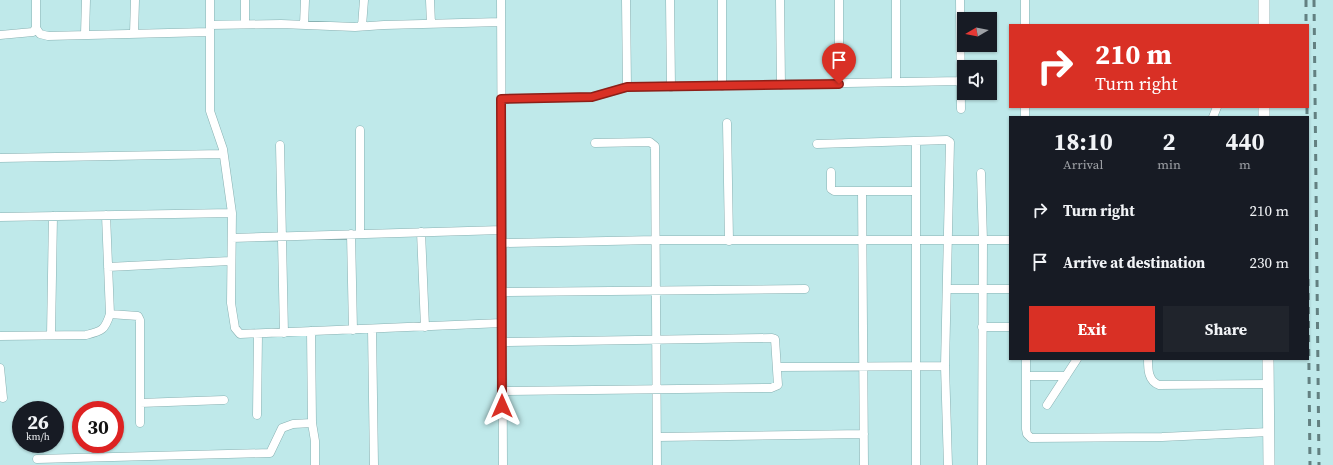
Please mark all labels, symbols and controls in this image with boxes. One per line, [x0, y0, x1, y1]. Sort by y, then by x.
north arrow [957, 12, 997, 52]
map controls [957, 12, 997, 100]
text: 210 m [1095, 35, 1172, 73]
icon: right [1029, 40, 1081, 92]
pin [822, 43, 856, 84]
icon: arrive [828, 49, 850, 71]
button: sound [957, 60, 997, 100]
text: Turn right [1095, 71, 1177, 96]
text: 18:10 [1054, 125, 1113, 158]
text: 2 [1163, 125, 1176, 158]
text: 440 [1225, 125, 1264, 158]
text: Arrival [1063, 156, 1103, 173]
text: min [1157, 156, 1181, 173]
text: m [1239, 156, 1251, 173]
icon: right [1029, 199, 1051, 221]
text: Turn right [1063, 200, 1135, 221]
text: 210 m [1249, 200, 1289, 221]
icon: arrive [1029, 251, 1051, 273]
text: Arrive at destination [1063, 252, 1205, 273]
text: 230 m [1249, 252, 1289, 273]
button: Exit [1029, 306, 1155, 352]
button: Share [1163, 306, 1289, 352]
position arrow [481, 385, 523, 427]
speed limit sign: 30 [72, 401, 124, 453]
text: 26 [27, 408, 49, 436]
text: km/h [26, 430, 50, 443]

